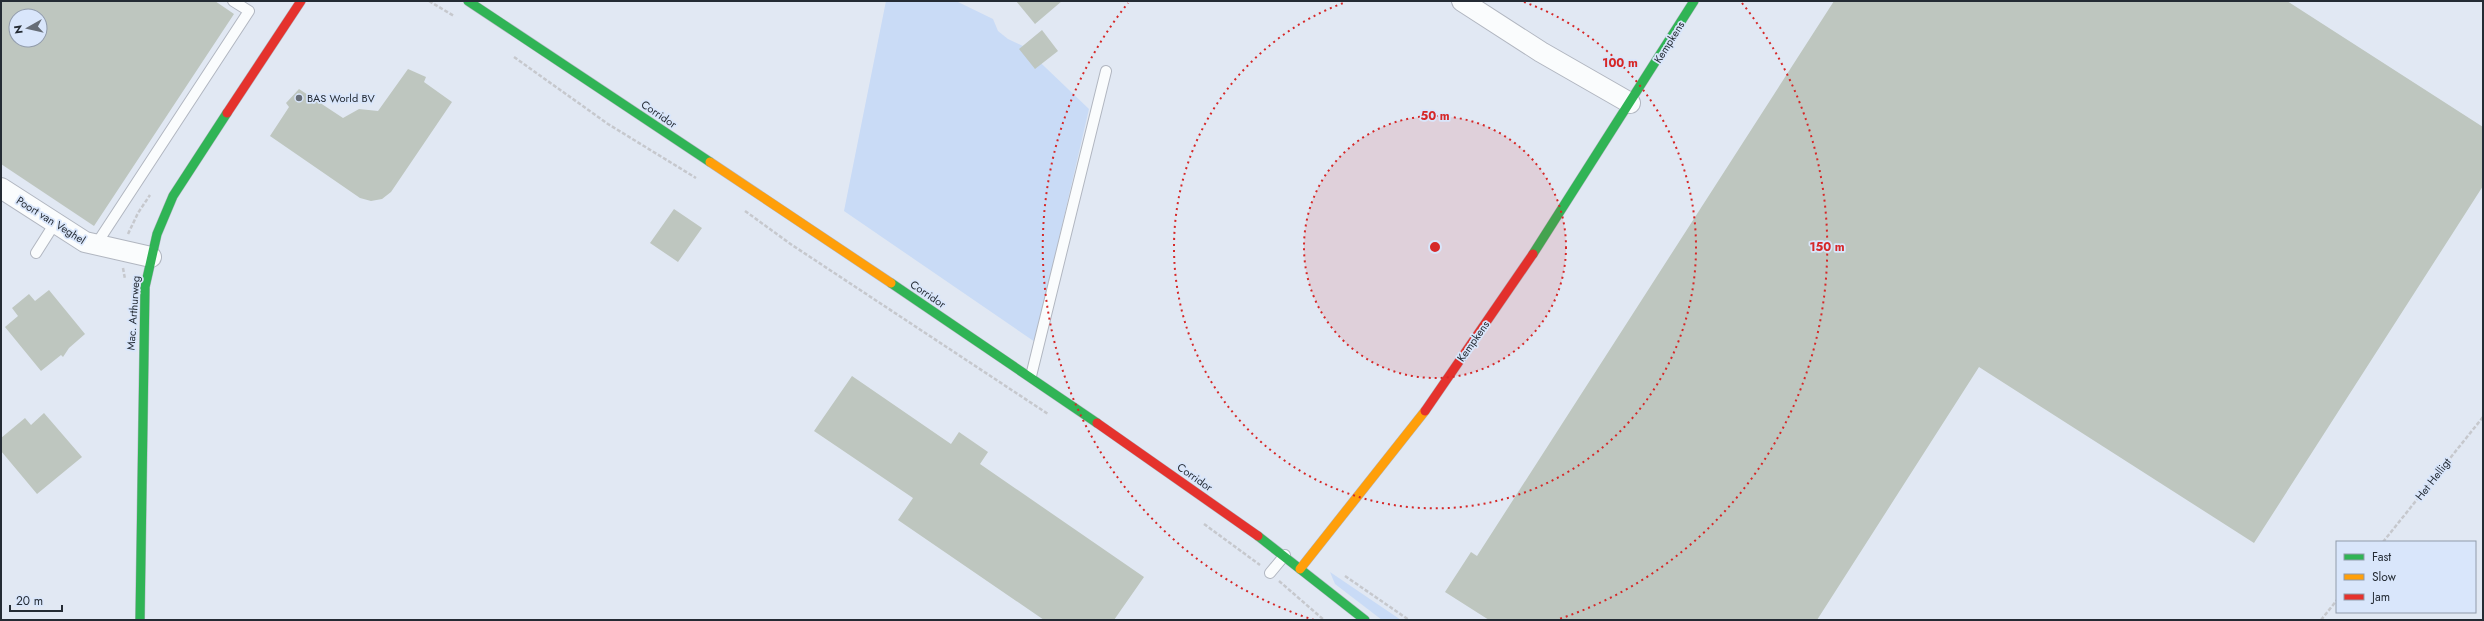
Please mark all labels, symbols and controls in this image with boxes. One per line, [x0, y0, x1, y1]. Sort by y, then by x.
north arrow [8, 8, 48, 48]
street label: Kempkens [1650, 17, 1689, 66]
text: N [10, 24, 27, 35]
text: 100 m [1602, 54, 1638, 72]
place label: BAS World BV [307, 90, 375, 106]
marker: BAS World BV [294, 93, 304, 103]
street label: Corridor [638, 96, 680, 132]
text: 50 m [1420, 107, 1450, 125]
street label: Poort van Veghel [13, 192, 89, 248]
text: 150 m [1809, 238, 1845, 256]
centre of rings [1428, 240, 1442, 254]
street label: Mac. Arthurweg [122, 275, 144, 351]
street label: Corridor [907, 276, 949, 312]
street label: Kempkens [1453, 317, 1493, 365]
street label: Het Helligt [2411, 454, 2455, 504]
street label: Corridor [1174, 459, 1216, 495]
legend [2336, 541, 2476, 613]
text: Fast [2372, 548, 2391, 566]
text: Slow [2372, 568, 2397, 586]
scale bar [10, 587, 62, 613]
text: Jam [2370, 588, 2390, 606]
text: 20 m [16, 592, 43, 610]

